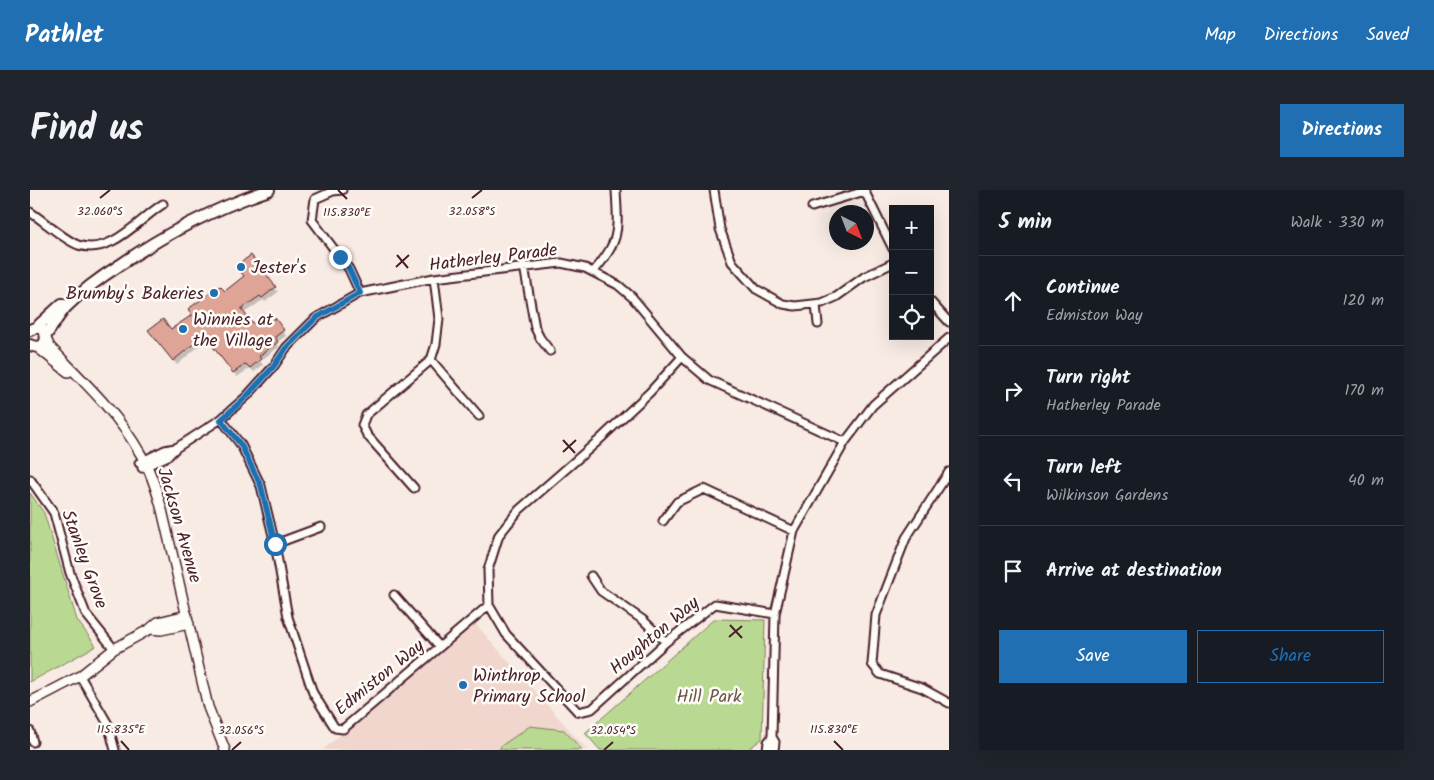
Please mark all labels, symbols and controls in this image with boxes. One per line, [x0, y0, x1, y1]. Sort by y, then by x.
text: Pathlet [25, 16, 104, 55]
text: Map [1204, 21, 1236, 50]
text: Directions [1264, 21, 1338, 50]
text: Saved [1366, 21, 1409, 50]
text: Find us [30, 102, 143, 158]
button: Directions [1280, 104, 1404, 157]
text: 32.060°S [77, 202, 124, 221]
text: 32.058°S [449, 202, 496, 221]
text: 115.830°E [323, 203, 372, 222]
north arrow [829, 205, 874, 250]
map controls [889, 205, 934, 340]
button: + [889, 205, 934, 250]
text: 5 min [999, 206, 1052, 239]
text: Walk · 330 m [1291, 210, 1384, 235]
street label: Hatherley Parade [427, 236, 559, 281]
route end [329, 246, 352, 269]
button: − [889, 250, 934, 295]
place label: Jester's [251, 254, 307, 283]
marker: Jester's [235, 261, 247, 273]
text: Continue [1046, 273, 1119, 303]
place label: Brumby's Bakeries [66, 280, 204, 309]
marker: Brumby's Bakeries [208, 287, 220, 299]
icon: ahead [999, 287, 1027, 315]
text: 120 m [1343, 288, 1384, 313]
button: locate [889, 295, 934, 340]
text: Edmiston Way [1046, 303, 1143, 328]
place label: Winnies at the Village [193, 306, 274, 356]
marker: Winnies at the Village [177, 323, 189, 335]
text: Turn right [1046, 363, 1131, 393]
icon: right [999, 377, 1027, 405]
text: 170 m [1344, 378, 1384, 403]
text: Hatherley Parade [1046, 393, 1161, 418]
text: Turn left [1046, 453, 1121, 483]
street label: Jackson Avenue [148, 464, 209, 587]
icon: left [999, 467, 1027, 495]
text: 40 m [1348, 468, 1384, 493]
text: Wilkinson Gardens [1046, 483, 1168, 508]
street label: Stanley Grove [52, 506, 115, 613]
route start [264, 533, 287, 556]
text: Arrive at destination [1046, 556, 1222, 586]
icon: arrive [999, 557, 1027, 585]
street label: Houghton Way [604, 589, 707, 683]
button: Save [999, 630, 1187, 683]
button: Share [1197, 630, 1384, 683]
street label: Edmiston Way [329, 632, 432, 724]
place label: Winthrop Primary School [473, 662, 586, 712]
marker: Winthrop Primary School [457, 679, 469, 691]
park label: Hill Park [677, 683, 742, 712]
text: 115.835°E [97, 720, 146, 739]
text: 115.830°E [810, 720, 859, 739]
text: 32.056°S [218, 721, 265, 740]
text: 32.054°S [590, 721, 637, 740]

